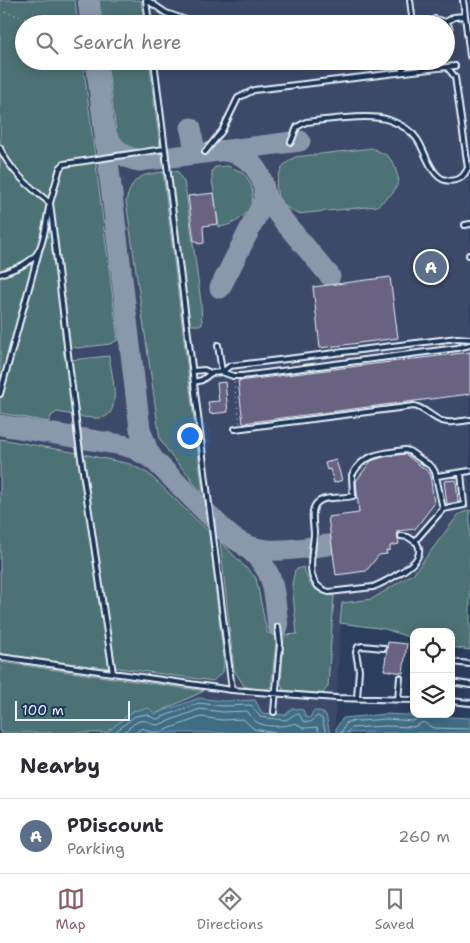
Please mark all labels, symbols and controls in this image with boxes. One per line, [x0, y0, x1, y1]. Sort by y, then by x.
search box [15, 15, 455, 70]
icon: search [33, 29, 61, 57]
text: Search here [73, 30, 182, 55]
pin: A [415, 248, 447, 286]
your location [177, 423, 203, 449]
map controls [410, 628, 455, 718]
button: locate [410, 628, 455, 673]
button: layers [410, 673, 455, 718]
scale bar [15, 698, 130, 721]
text: 100 m [22, 701, 64, 719]
text: Nearby [20, 752, 100, 780]
text: PDiscount [67, 813, 164, 838]
text: A [30, 826, 42, 847]
text: 260 m [398, 826, 450, 847]
text: Parking [67, 838, 125, 859]
tab: Map [56, 885, 86, 933]
tab: Directions [197, 885, 263, 933]
tab: Saved [375, 885, 414, 933]

